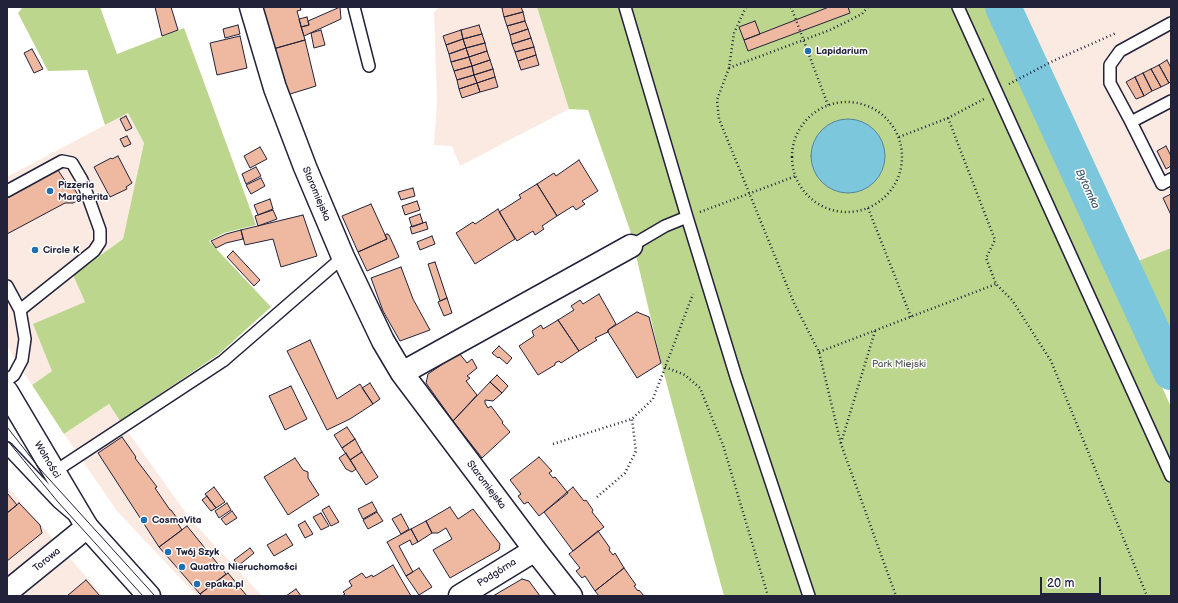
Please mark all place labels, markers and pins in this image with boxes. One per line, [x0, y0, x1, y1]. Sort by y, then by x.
place label: Lapidarium [816, 45, 868, 57]
marker: Lapidarium [803, 46, 813, 56]
place label: Pizzeria Margherita [58, 179, 108, 202]
marker: Pizzeria Margherita [45, 186, 55, 196]
place label: Circle K [43, 244, 80, 256]
marker: Circle K [30, 245, 40, 255]
place label: CosmoVita [152, 514, 201, 526]
marker: CosmoVita [139, 515, 149, 525]
place label: Twój Szyk [176, 546, 219, 558]
marker: Twój Szyk [163, 547, 173, 557]
place label: Quattro Nieruchomości [190, 561, 297, 573]
marker: Quattro Nieruchomości [177, 562, 187, 572]
place label: epaka.pl [205, 578, 243, 590]
marker: epaka.pl [192, 579, 202, 589]

